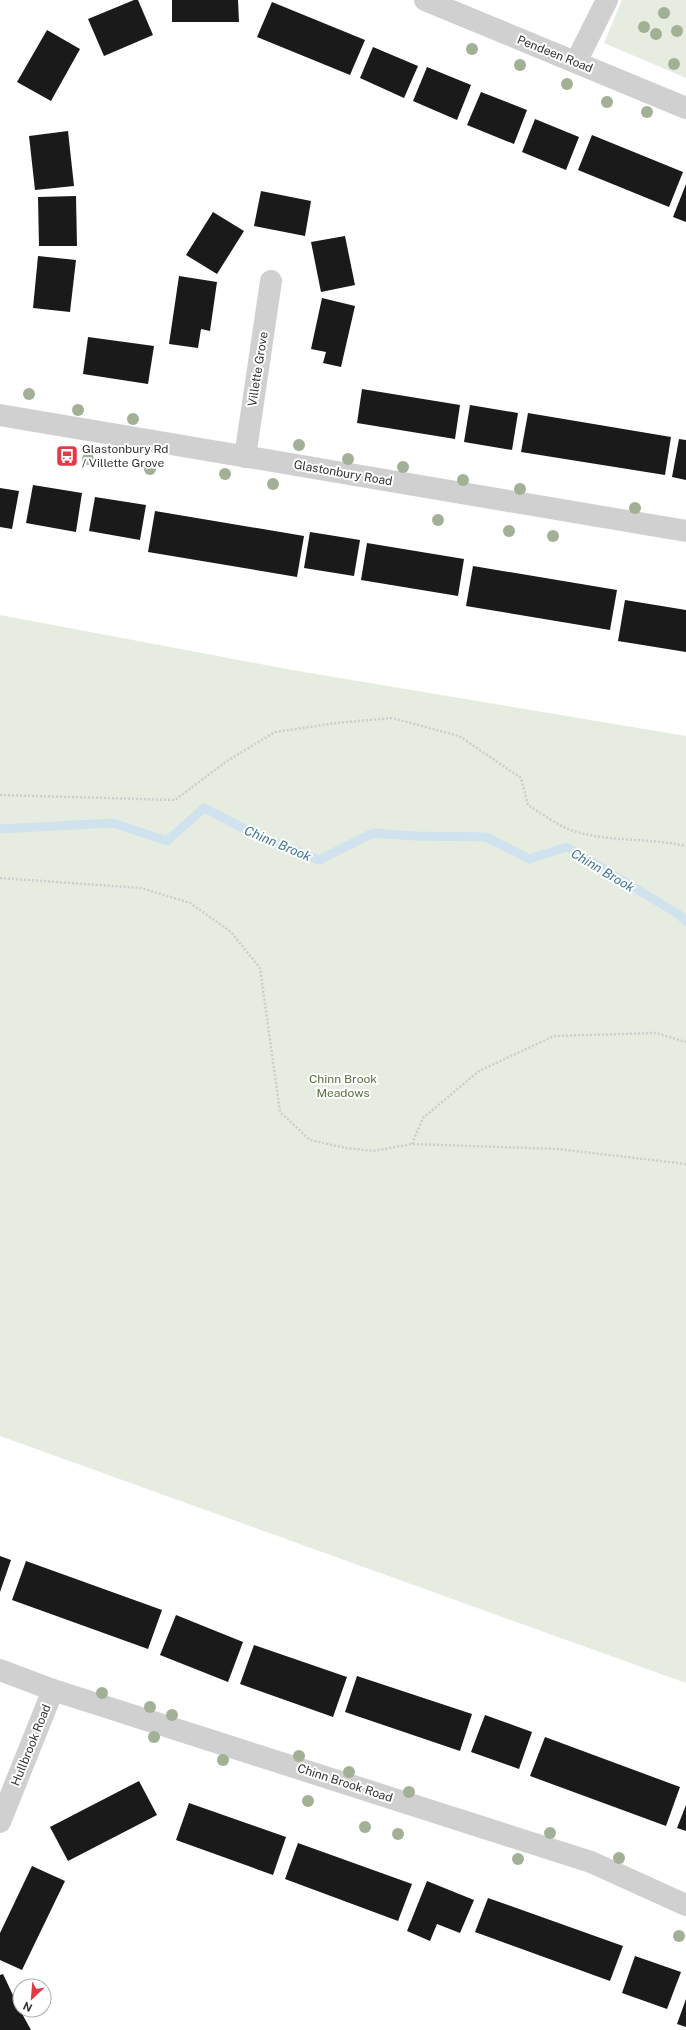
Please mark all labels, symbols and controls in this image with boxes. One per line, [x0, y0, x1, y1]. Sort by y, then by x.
street label: Pendeen Road [515, 32, 595, 76]
street label: Villette Grove [245, 330, 271, 407]
place label: Glastonbury Rd / Villette Grove [82, 442, 169, 470]
bus stop icon: Glastonbury Rd / Villette Grove [54, 443, 80, 469]
street label: Glastonbury Road [293, 457, 393, 489]
water label: Chinn Brook [242, 823, 314, 864]
water label: Chinn Brook [568, 846, 637, 895]
park label: Chinn Brook Meadows [309, 1072, 377, 1100]
street label: Hullbrook Road [8, 1702, 54, 1788]
street label: Chinn Brook Road [296, 1761, 394, 1805]
north arrow [12, 1978, 52, 2018]
text: N [21, 2000, 34, 2014]

